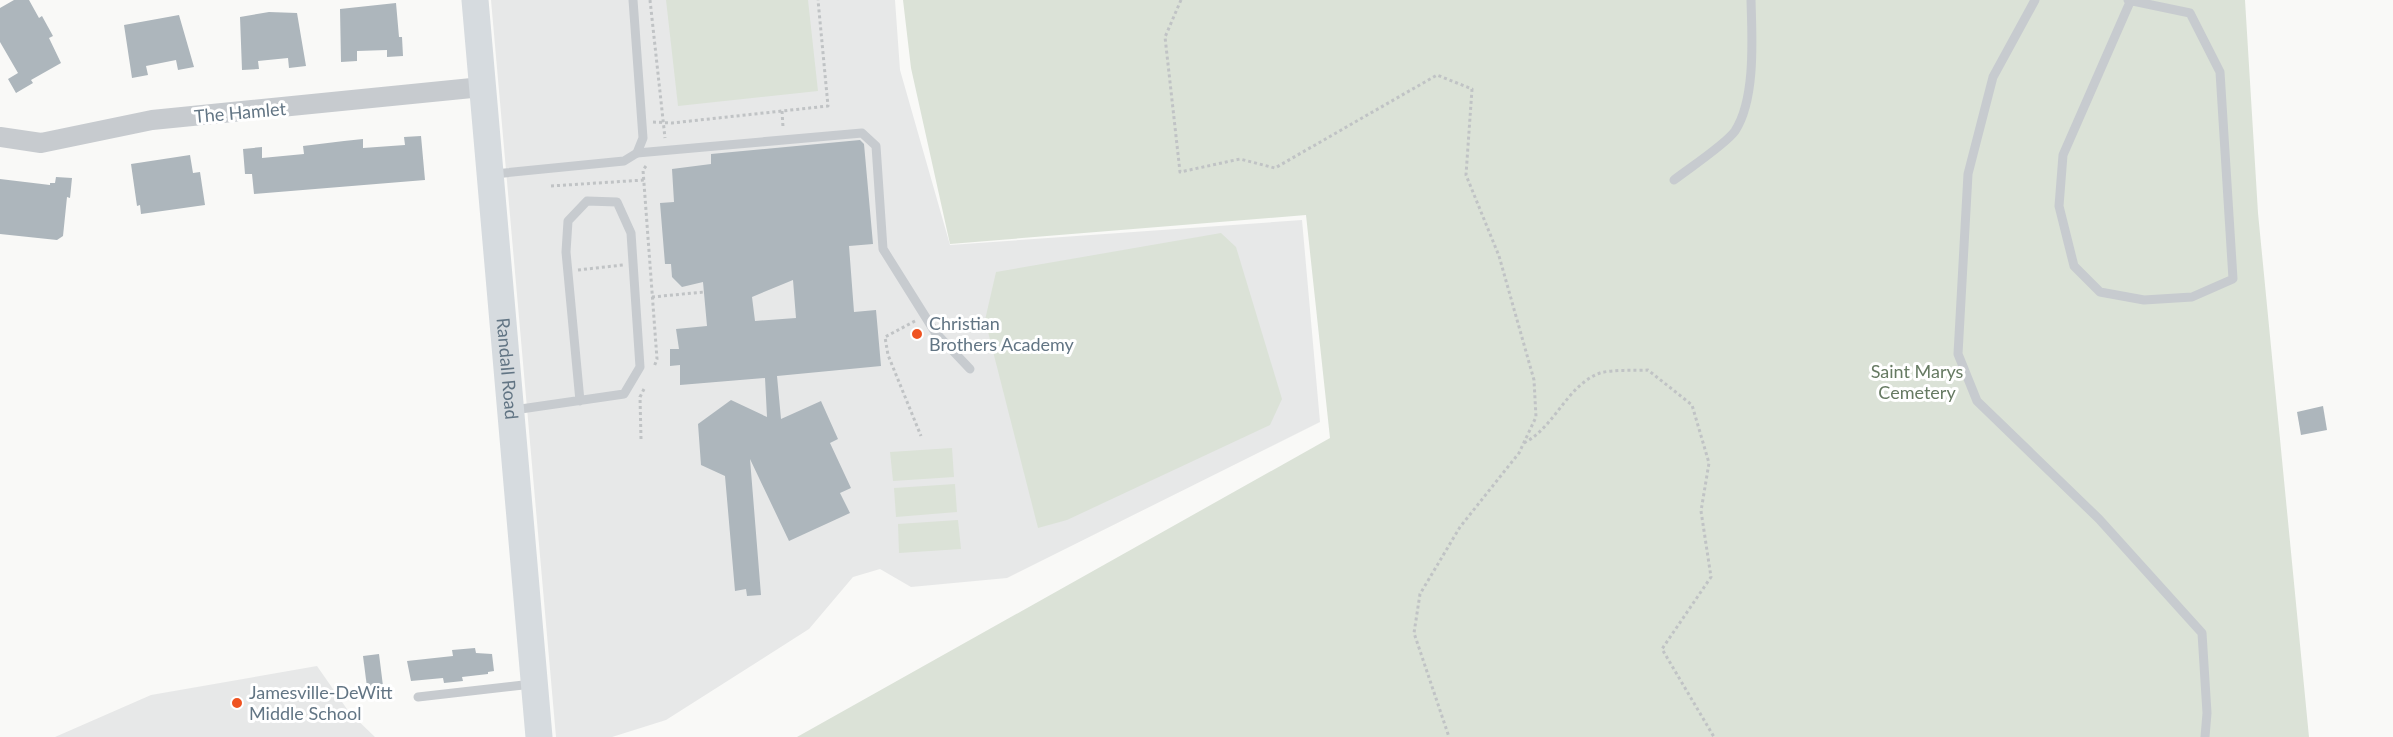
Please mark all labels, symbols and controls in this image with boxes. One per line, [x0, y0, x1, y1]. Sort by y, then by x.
street label: The Hamlet [193, 97, 287, 127]
place label: Christian Brothers Academy [929, 312, 1075, 355]
street label: Randall Road [493, 317, 523, 420]
marker: Christian Brothers Academy [910, 327, 924, 341]
park label: Saint Marys Cemetery [1871, 360, 1964, 403]
place label: Jamesville-DeWitt Middle School [249, 681, 393, 724]
marker: Jamesville-DeWitt Middle School [230, 696, 244, 710]

